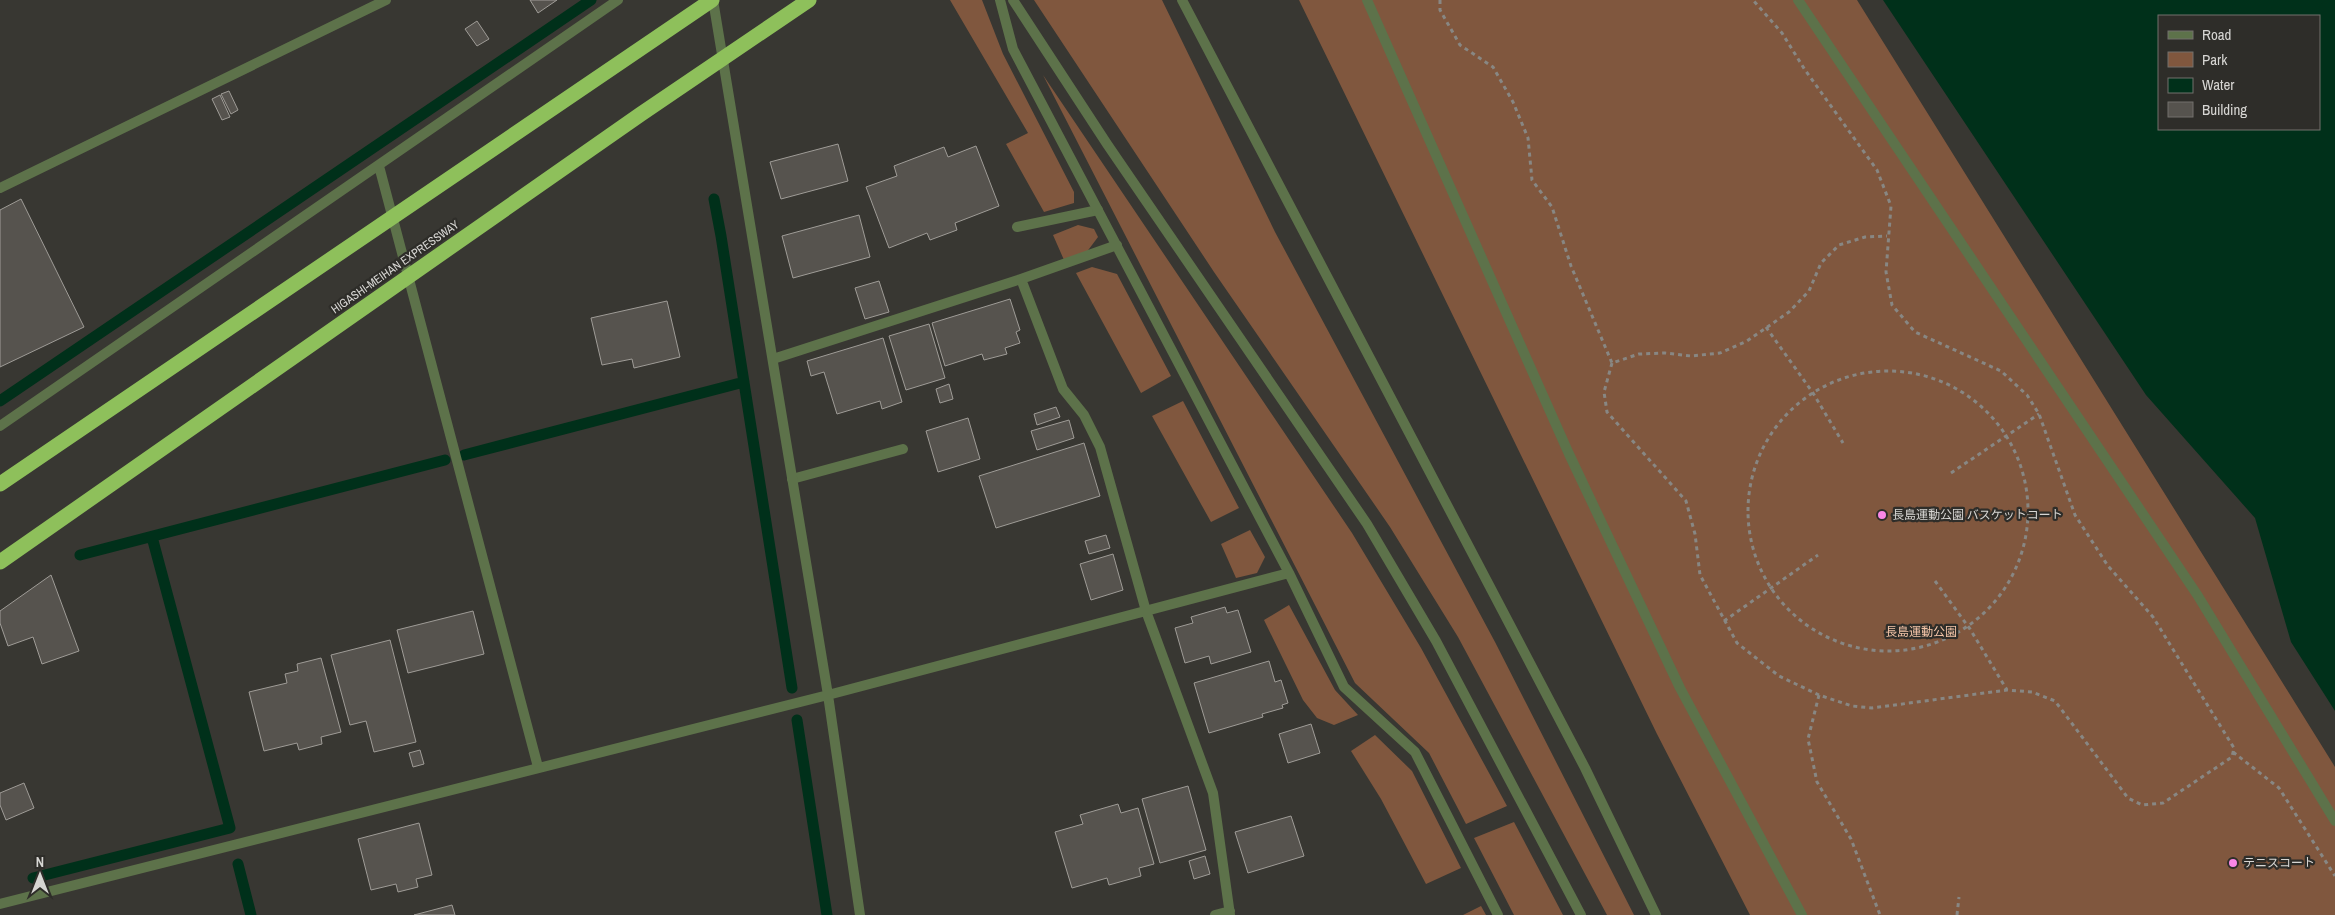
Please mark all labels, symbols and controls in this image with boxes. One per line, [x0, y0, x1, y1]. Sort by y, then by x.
legend [2158, 15, 2320, 130]
text: Road [2202, 24, 2231, 45]
text: Park [2202, 49, 2228, 70]
text: Water [2202, 74, 2234, 95]
text: Building [2202, 99, 2247, 120]
street label: HIGASHI-MEIHAN EXPRESSWAY [328, 216, 462, 317]
place label: 長島運動公園 バスケットコート [1892, 507, 2063, 523]
marker: 長島運動公園 バスケットコート [1876, 509, 1888, 521]
park label: 長島運動公園 [1885, 624, 1957, 640]
north arrow [15, 850, 65, 900]
text: N [36, 853, 44, 871]
place label: テニスコート [2243, 855, 2315, 871]
marker: テニスコート [2227, 857, 2239, 869]

